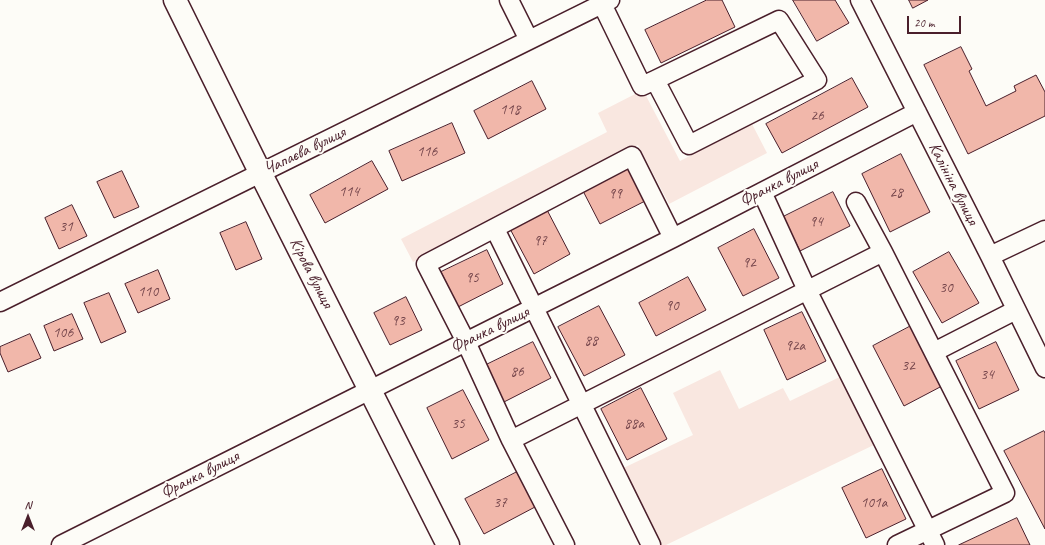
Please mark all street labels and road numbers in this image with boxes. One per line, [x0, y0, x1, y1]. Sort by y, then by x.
street label: Чапаєва вулиця [261, 123, 349, 179]
street label: Калініна вулиця [924, 139, 982, 229]
street label: Франка вулиця [737, 155, 821, 211]
street label: Кірова вулиця [285, 234, 337, 312]
street label: Франка вулиця [447, 302, 533, 358]
street label: Франка вулиця [158, 447, 242, 503]

